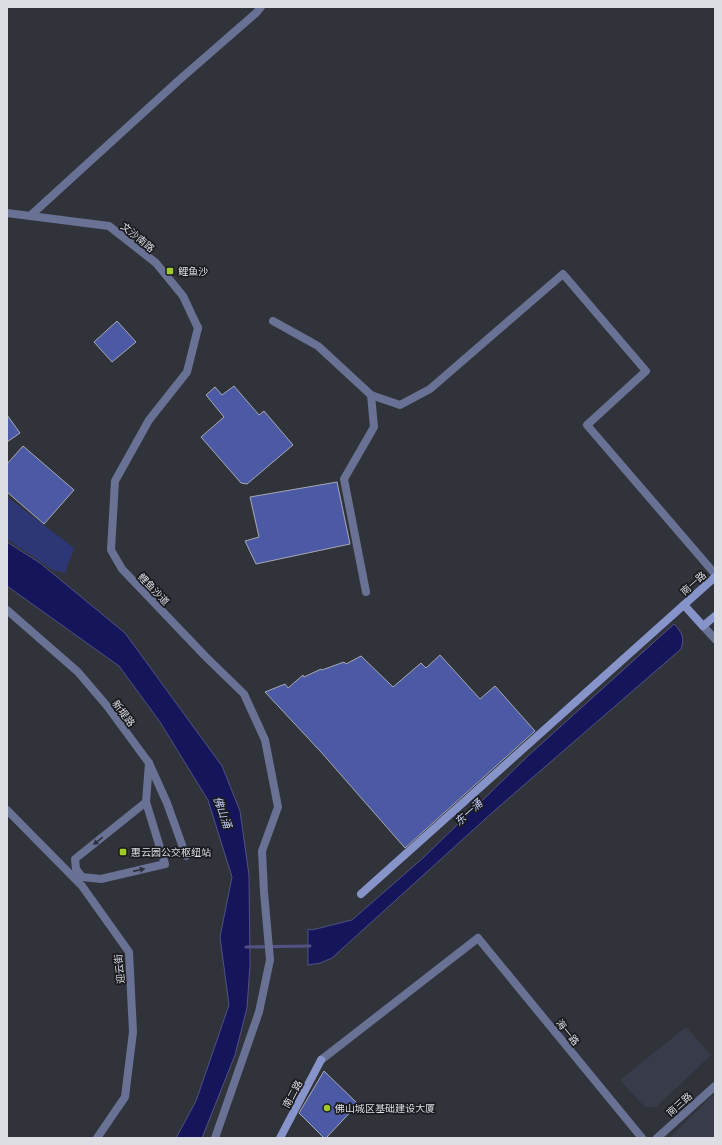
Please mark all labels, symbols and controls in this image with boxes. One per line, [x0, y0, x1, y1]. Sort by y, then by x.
street label: 文沙南路 [118, 219, 158, 255]
place label: 鲤鱼沙 [178, 264, 208, 278]
marker: 鲤鱼沙 [165, 266, 175, 276]
street label: 南一路 [677, 568, 709, 598]
street label: 鲤鱼沙道 [135, 570, 173, 608]
street label: 新堤路 [109, 697, 139, 729]
water label: 佛山涌 [210, 794, 236, 832]
water label: 东一涌 [451, 794, 487, 829]
one-way arrow [93, 836, 103, 845]
place label: 惠云园公交枢纽站 [131, 845, 211, 859]
marker: 惠云园公交枢纽站 [118, 847, 128, 857]
one-way arrow [133, 867, 145, 873]
street label: 迎云街 [110, 953, 128, 985]
street label: 海一路 [553, 1016, 583, 1048]
street label: 南二路 [279, 1077, 305, 1111]
street label: 南三路 [663, 1089, 695, 1119]
place label: 佛山城区基础建设大厦 [334, 1101, 435, 1115]
marker: 佛山城区基础建设大厦 [322, 1103, 332, 1113]

